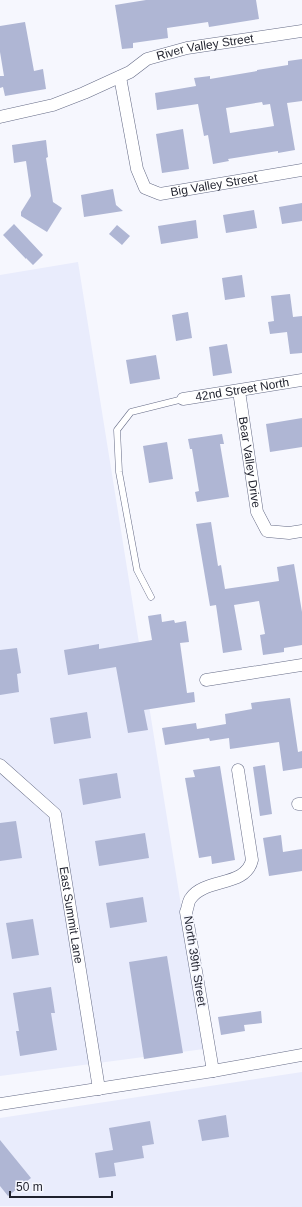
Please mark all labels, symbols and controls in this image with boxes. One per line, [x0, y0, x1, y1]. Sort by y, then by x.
street label: River Valley Street [155, 31, 255, 63]
street label: Big Valley Street [169, 171, 259, 199]
street label: 42nd Street North [194, 375, 290, 404]
street label: Bear Valley Drive [236, 416, 263, 509]
street label: East Summit Lane [56, 865, 86, 965]
street label: North 39th Street [181, 915, 209, 1008]
scale bar [10, 1173, 112, 1199]
text: 50 m [16, 1180, 43, 1194]

